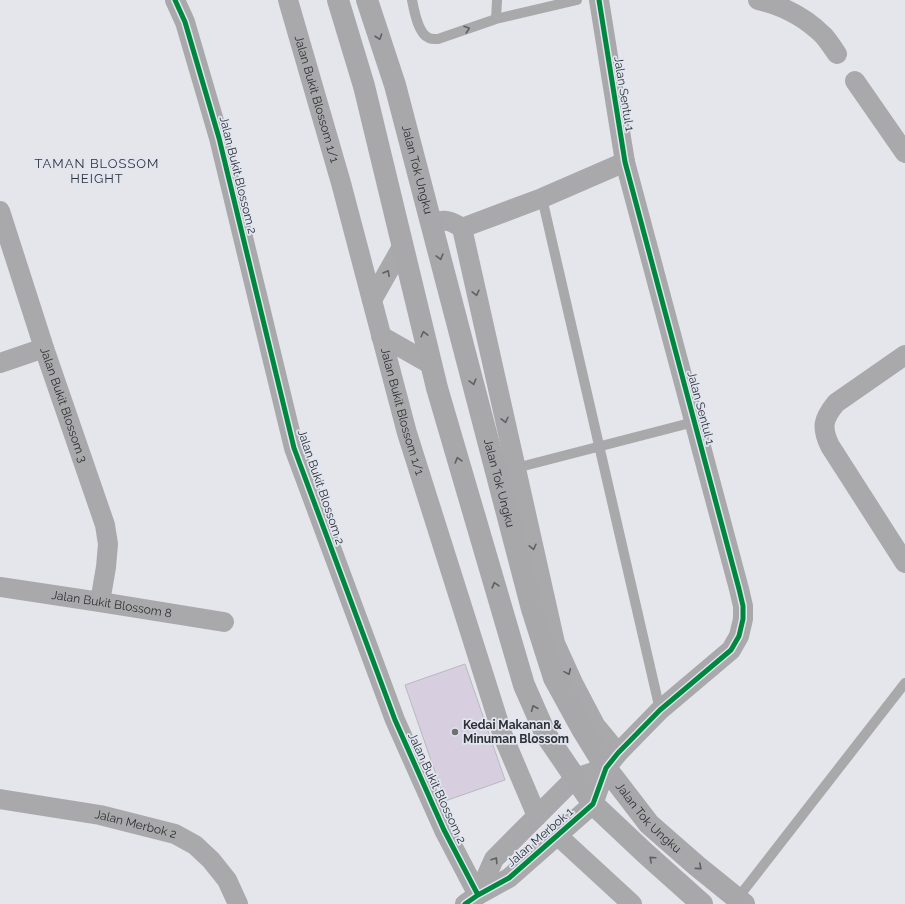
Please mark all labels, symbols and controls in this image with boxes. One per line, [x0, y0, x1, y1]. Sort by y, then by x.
one-way arrow [463, 25, 470, 34]
one-way arrow [374, 33, 383, 40]
street label: Jalan Bukit Blossom 1/1 [292, 34, 342, 164]
street label: Jalan Sentul 1 [611, 56, 637, 132]
street label: Jalan Bukit Blossom 2 [217, 115, 259, 235]
street label: Jalan Tok Ungku [399, 124, 435, 216]
district label: TAMAN BLOSSOM HEIGHT [35, 156, 159, 186]
one-way arrow [435, 253, 444, 260]
one-way arrow [383, 270, 390, 277]
one-way arrow [472, 290, 480, 296]
one-way arrow [421, 331, 429, 338]
street label: Jalan Bukit Blossom 3 [37, 345, 90, 464]
street label: Jalan Bukit Blossom 1/1 [378, 346, 427, 477]
street label: Jalan Sentul 1 [684, 370, 718, 446]
one-way arrow [468, 379, 477, 386]
one-way arrow [500, 417, 508, 423]
street label: Jalan Bukit Blossom 2 [295, 428, 347, 546]
street label: Jalan Tok Ungku [481, 437, 517, 529]
one-way arrow [454, 457, 463, 464]
one-way arrow [529, 544, 537, 550]
one-way arrow [491, 581, 500, 588]
street label: Jalan Bukit Blossom 8 [51, 588, 173, 620]
one-way arrow [563, 667, 571, 675]
one-way arrow [531, 705, 539, 712]
place label: Kedai Makanan & Minuman Blossom [463, 718, 569, 746]
marker: Kedai Makanan & Minuman Blossom [450, 727, 460, 737]
street label: Jalan Bukit Blossom 2 [405, 730, 469, 846]
street label: Jalan Tok Ungku [613, 779, 684, 856]
street label: Jalan Merbok 1 [504, 805, 576, 869]
street label: Jalan Merbok 2 [94, 807, 178, 841]
one-way arrow [649, 857, 657, 864]
one-way arrow [490, 858, 497, 865]
one-way arrow [694, 863, 701, 870]

